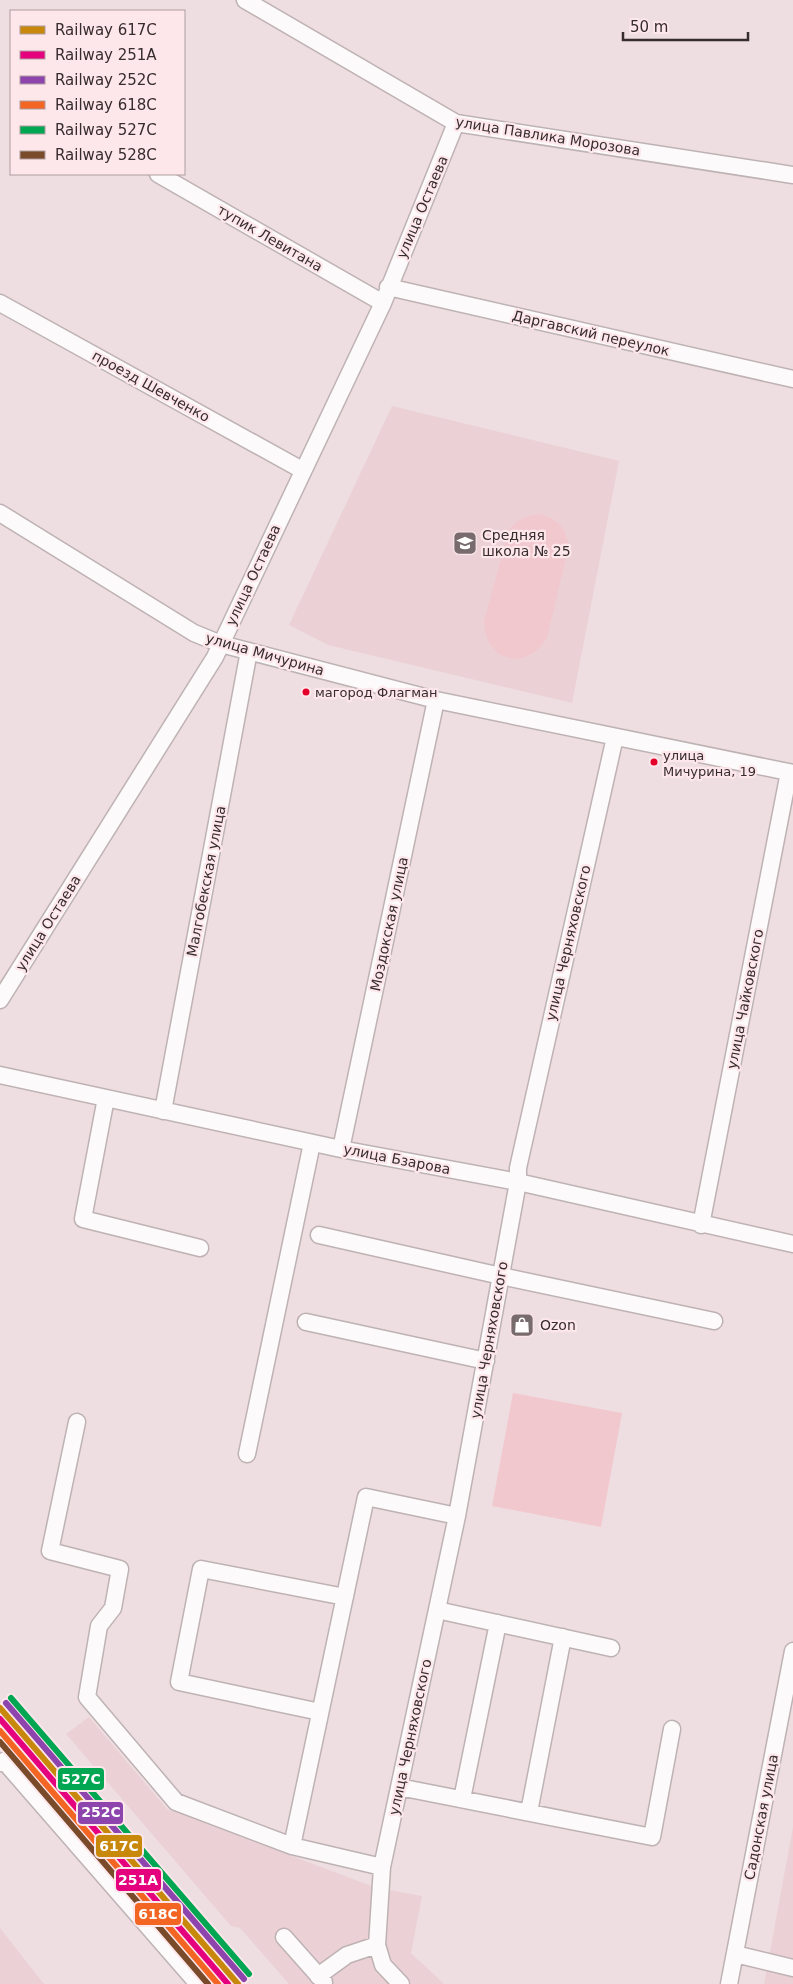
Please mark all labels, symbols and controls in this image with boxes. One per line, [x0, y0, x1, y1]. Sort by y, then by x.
legend [10, 10, 185, 175]
scale bar [623, 10, 748, 42]
text: 50 m [630, 18, 668, 36]
text: Railway 617C [55, 21, 157, 39]
text: Railway 251А [55, 46, 157, 64]
text: Railway 252С [55, 71, 157, 89]
text: Railway 618С [55, 96, 157, 114]
street label: улица Павлика Морозова [455, 113, 641, 159]
text: Railway 527С [55, 121, 157, 139]
text: Railway 528С [55, 146, 157, 164]
street label: улица Остаева [393, 153, 451, 261]
street label: тупик Левитана [215, 201, 325, 275]
street label: Даргавский переулок [511, 307, 671, 359]
street label: проезд Шевченко [90, 347, 212, 425]
street label: улица Остаева [223, 522, 283, 628]
place label: Средняя школа № 25 [482, 527, 571, 559]
school or university icon: Средняя школа № 25 [452, 530, 478, 556]
street label: улица Мичурина [204, 629, 326, 679]
place label: магород Флагман [315, 685, 437, 700]
marker: магород Флагман [301, 687, 311, 697]
place label: улица Мичурина, 19 [663, 748, 756, 779]
marker: улица Мичурина, 19 [649, 757, 659, 767]
street label: Малгобекская улица [184, 804, 228, 958]
street label: Моздокская улица [367, 855, 411, 993]
street label: улица Черняховского [542, 864, 594, 1022]
street label: улица Остаева [12, 872, 84, 974]
street label: улица Чайковского [724, 928, 766, 1070]
street label: улица Бзарова [342, 1141, 452, 1177]
street label: улица Черняховского [467, 1260, 511, 1420]
shop icon: Ozon [509, 1312, 535, 1338]
place label: Ozon [540, 1317, 576, 1333]
street label: улица Черняховского [386, 1657, 434, 1817]
street label: Садонская улица [741, 1753, 781, 1881]
line badge: 527С [57, 1767, 105, 1791]
text: 527С [61, 1771, 101, 1787]
line badge: 252С [77, 1801, 124, 1825]
text: 252С [81, 1804, 121, 1820]
line badge: 617C [95, 1834, 143, 1858]
text: 617C [99, 1838, 139, 1854]
line badge: 251А [115, 1868, 162, 1892]
text: 251А [118, 1872, 158, 1888]
line badge: 618С [134, 1902, 182, 1926]
text: 618С [138, 1906, 178, 1922]

